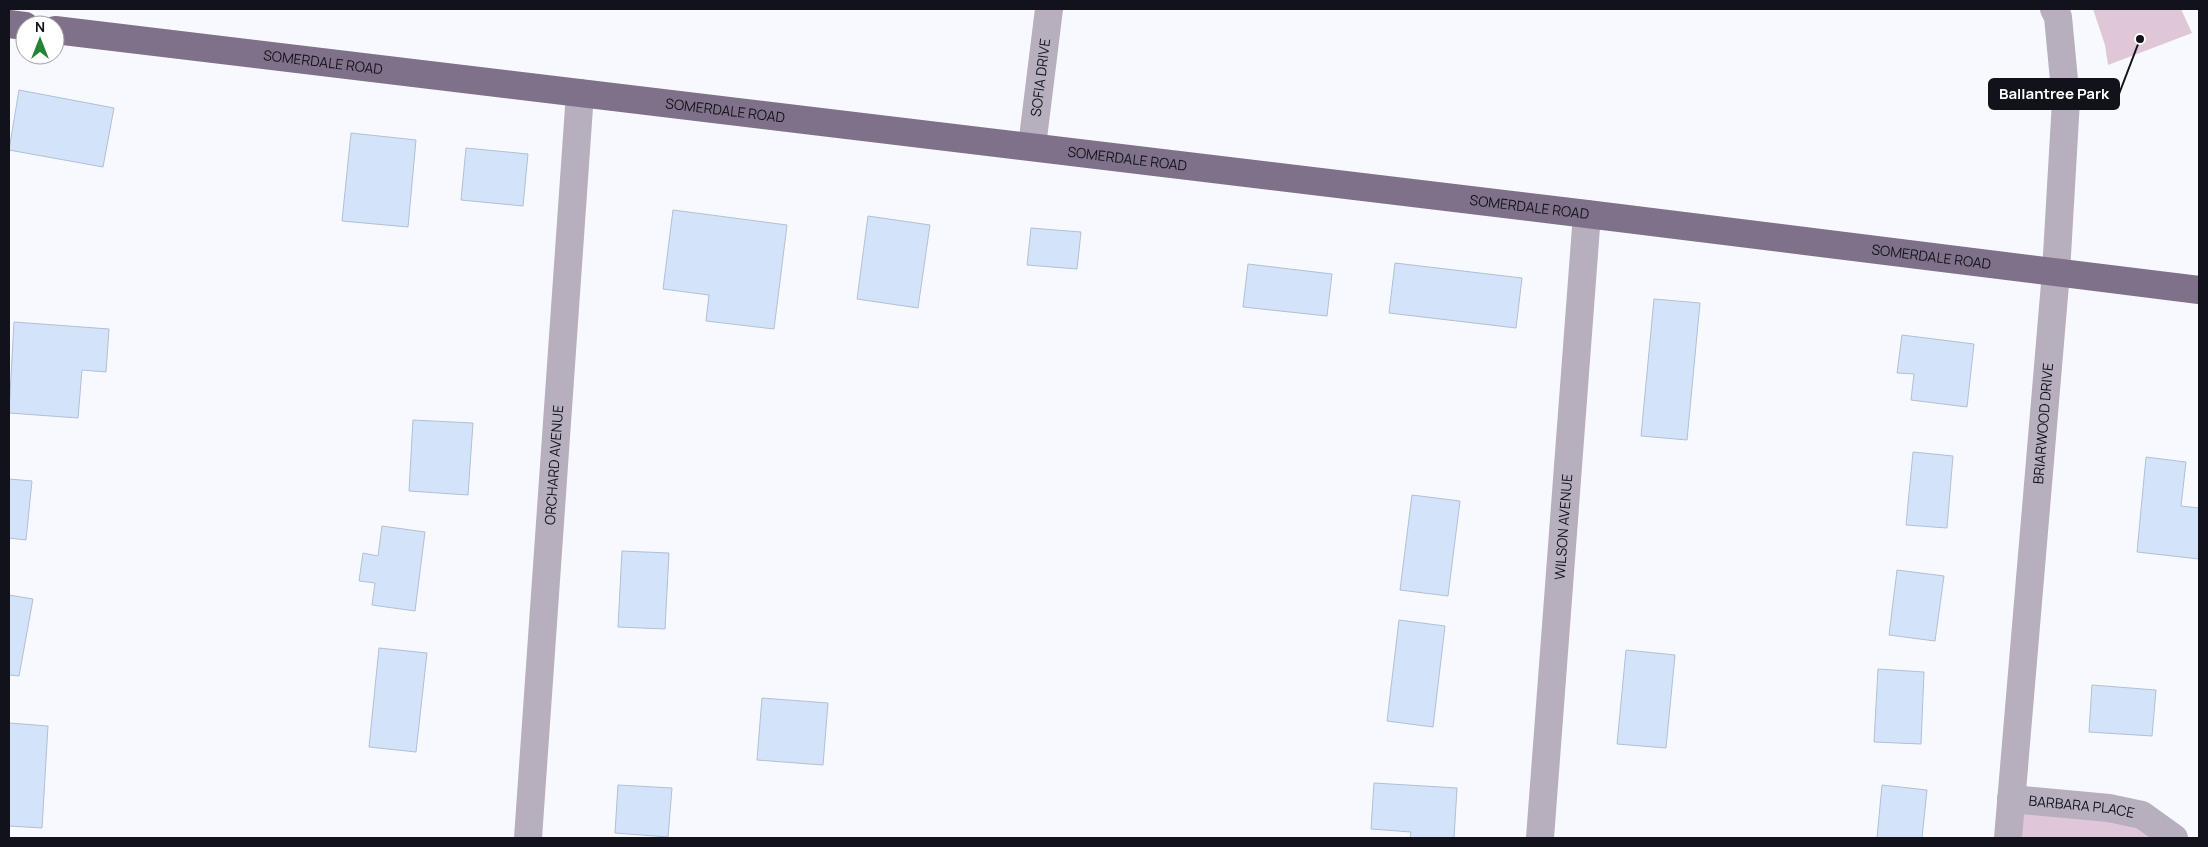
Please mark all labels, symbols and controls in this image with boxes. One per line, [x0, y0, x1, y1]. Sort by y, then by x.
north arrow [15, 15, 65, 65]
text: N [35, 17, 45, 36]
street label: SOFIA DRIVE [1026, 37, 1054, 118]
street label: SOMERDALE ROAD [262, 45, 384, 78]
callout: Ballantree Park [1989, 79, 2119, 109]
text: Ballantree Park [1999, 83, 2110, 104]
street label: SOMERDALE ROAD [664, 93, 786, 127]
street label: SOMERDALE ROAD [1067, 142, 1188, 175]
street label: SOMERDALE ROAD [1469, 190, 1590, 223]
street label: SOMERDALE ROAD [1871, 239, 1992, 273]
street label: BRIARWOOD DRIVE [2028, 362, 2057, 485]
street label: ORCHARD AVENUE [540, 404, 567, 525]
street label: WILSON AVENUE [1549, 473, 1576, 581]
street label: BARBARA PLACE [2028, 791, 2136, 822]

